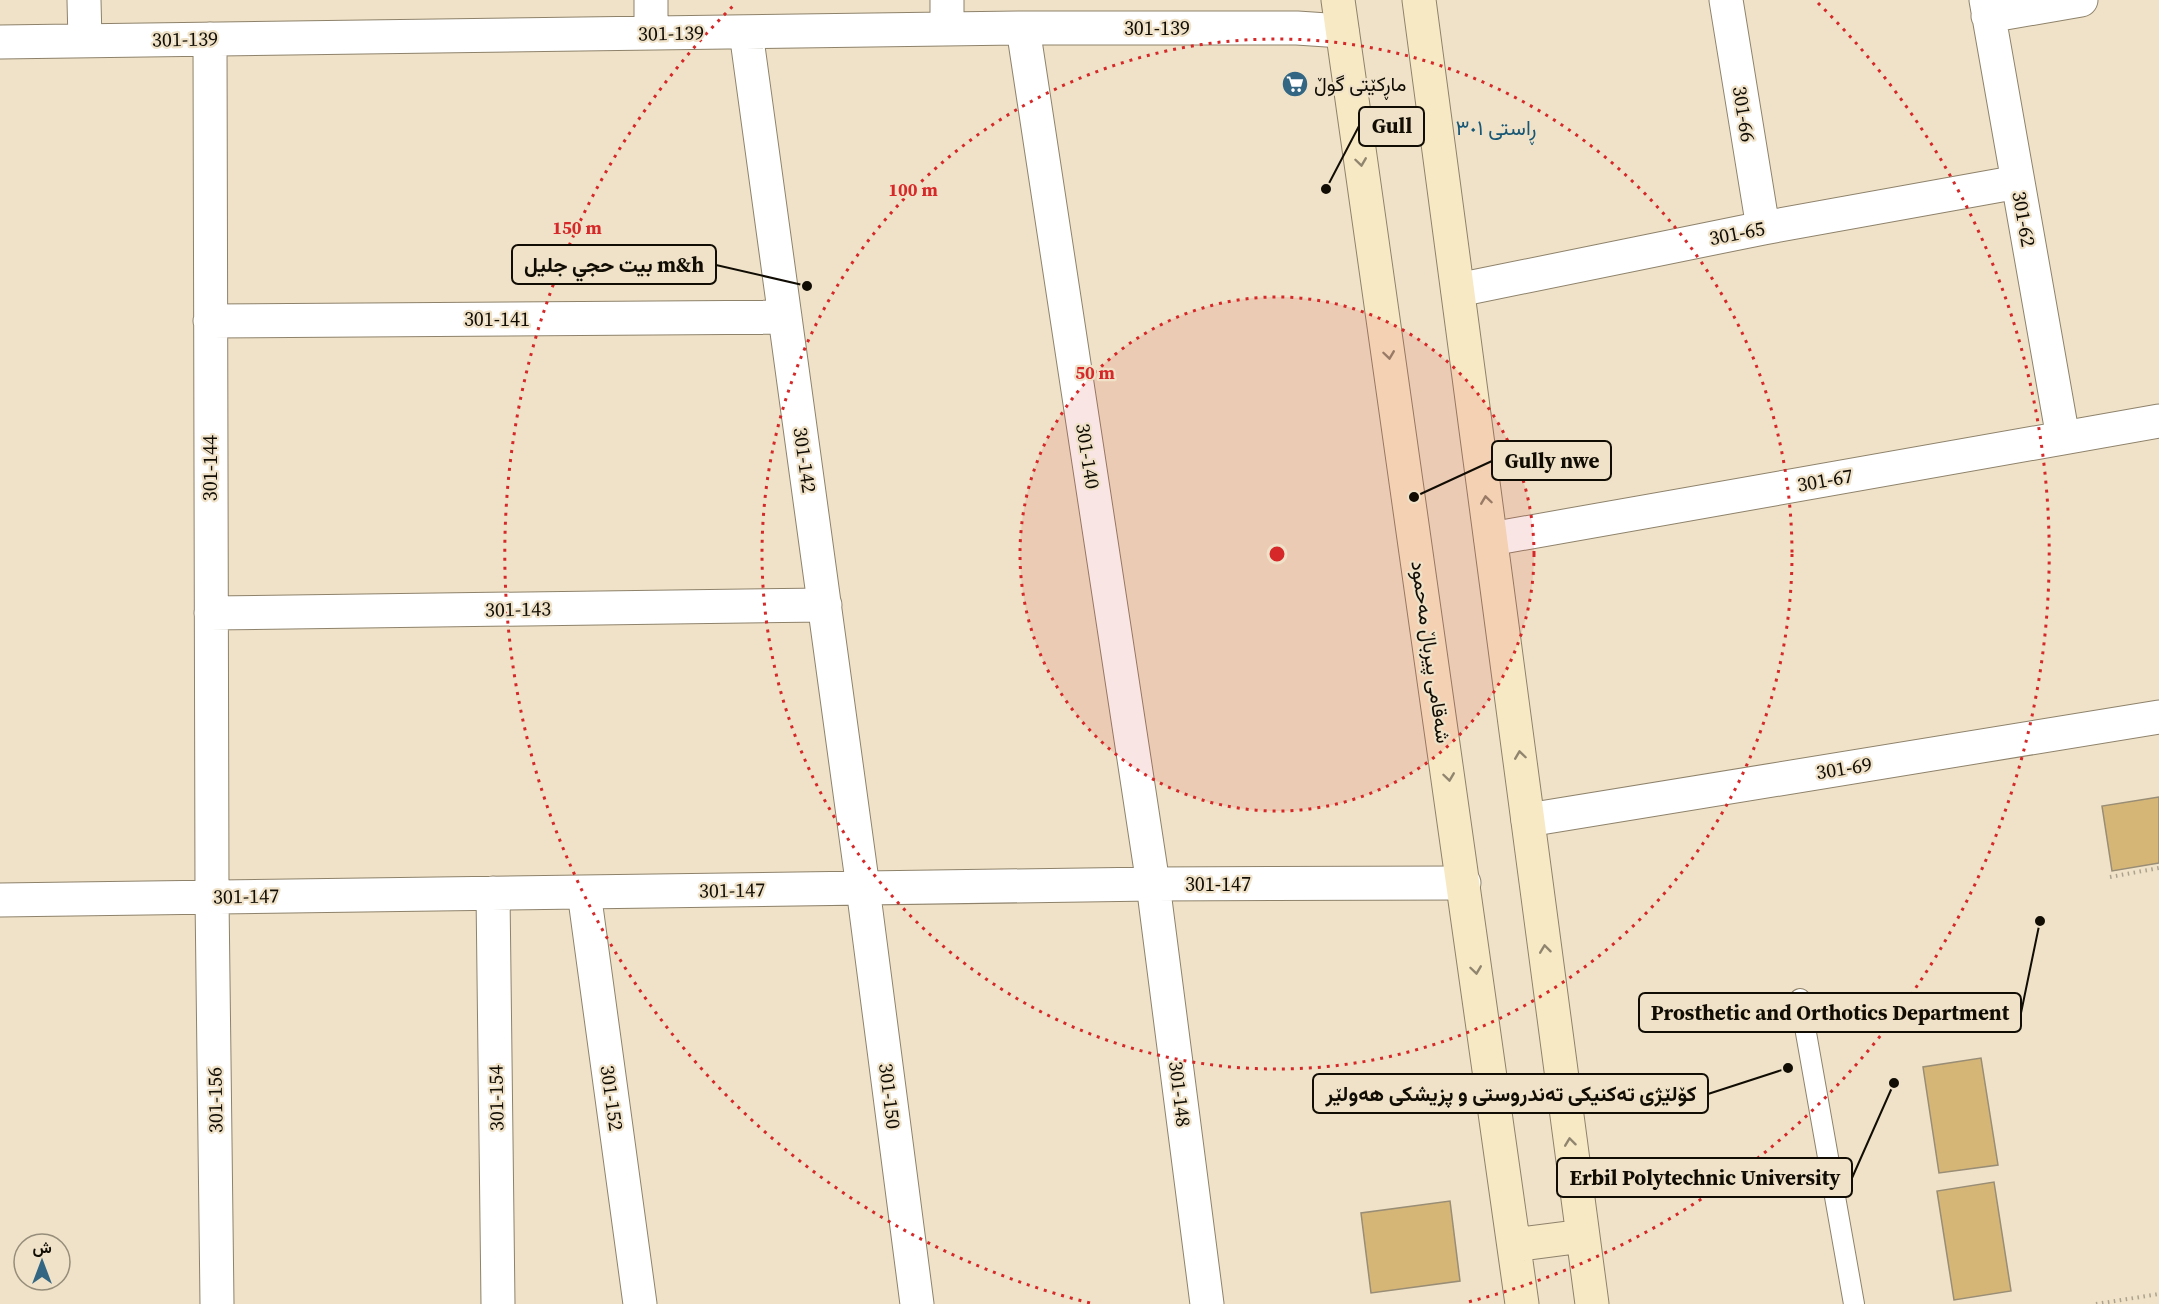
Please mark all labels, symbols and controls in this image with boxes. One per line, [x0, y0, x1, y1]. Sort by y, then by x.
street label: 301-139 [1124, 14, 1190, 42]
street label: 301-139 [638, 18, 704, 48]
street label: 301-139 [152, 24, 218, 54]
supermarket icon: ماڕکێتی گوڵ [1280, 69, 1310, 99]
place label: ماڕکێتی گوڵ [1314, 70, 1406, 100]
street label: 301-66 [1726, 84, 1762, 144]
callout: Gull [1359, 107, 1424, 146]
text: Gull [1372, 111, 1412, 140]
district label: ڕاستی ٣٠١ [1455, 113, 1537, 145]
one-way arrow [1354, 157, 1366, 167]
text: 100 m [888, 177, 938, 202]
street label: 301-62 [2005, 189, 2043, 249]
street label: 301-65 [1707, 214, 1767, 252]
text: 150 m [552, 215, 602, 240]
callout: بيت حجي جليل m&h [512, 245, 716, 284]
text: بيت حجي جليل m&h [524, 250, 704, 282]
street label: 301-141 [464, 305, 530, 333]
one-way arrow [1382, 350, 1394, 360]
text: 50 m [1075, 360, 1115, 385]
street label: 301-140 [1069, 421, 1107, 491]
street label: 301-142 [787, 425, 823, 495]
street label: 301-144 [196, 435, 224, 501]
callout: Gully nwe [1492, 441, 1611, 480]
text: Gully nwe [1504, 446, 1600, 475]
street label: 301-67 [1795, 461, 1855, 499]
one-way arrow [1480, 495, 1492, 504]
centre of rings [1267, 544, 1287, 564]
street label: شەقامی پیرباڵ مەحمود [1404, 559, 1458, 745]
street label: 301-143 [485, 594, 551, 624]
street label: 301-69 [1814, 750, 1874, 786]
one-way arrow [1514, 751, 1526, 760]
one-way arrow [1442, 772, 1454, 781]
street label: 301-147 [1185, 870, 1251, 898]
street label: 301-147 [699, 875, 765, 905]
street label: 301-147 [213, 881, 279, 911]
one-way arrow [1540, 944, 1552, 953]
one-way arrow [1469, 965, 1481, 974]
callout: Prosthetic and Orthotics Department [1639, 993, 2021, 1032]
text: Prosthetic and Orthotics Department [1651, 998, 2010, 1027]
street label: 301-148 [1162, 1059, 1198, 1129]
street label: 301-150 [872, 1061, 908, 1131]
street label: 301-152 [594, 1063, 630, 1133]
street label: 301-154 [481, 1065, 511, 1131]
street label: 301-156 [200, 1067, 230, 1133]
callout: کۆلێژی تەکنیکی تەندروستی و پزیشکی هەولێر [1313, 1074, 1708, 1113]
text: کۆلێژی تەکنیکی تەندروستی و پزیشکی هەولێر [1324, 1079, 1697, 1108]
one-way arrow [1565, 1137, 1577, 1147]
callout: Erbil Polytechnic University [1557, 1158, 1852, 1197]
text: Erbil Polytechnic University [1569, 1163, 1841, 1192]
north arrow [12, 1232, 72, 1292]
text: ش [32, 1236, 52, 1258]

